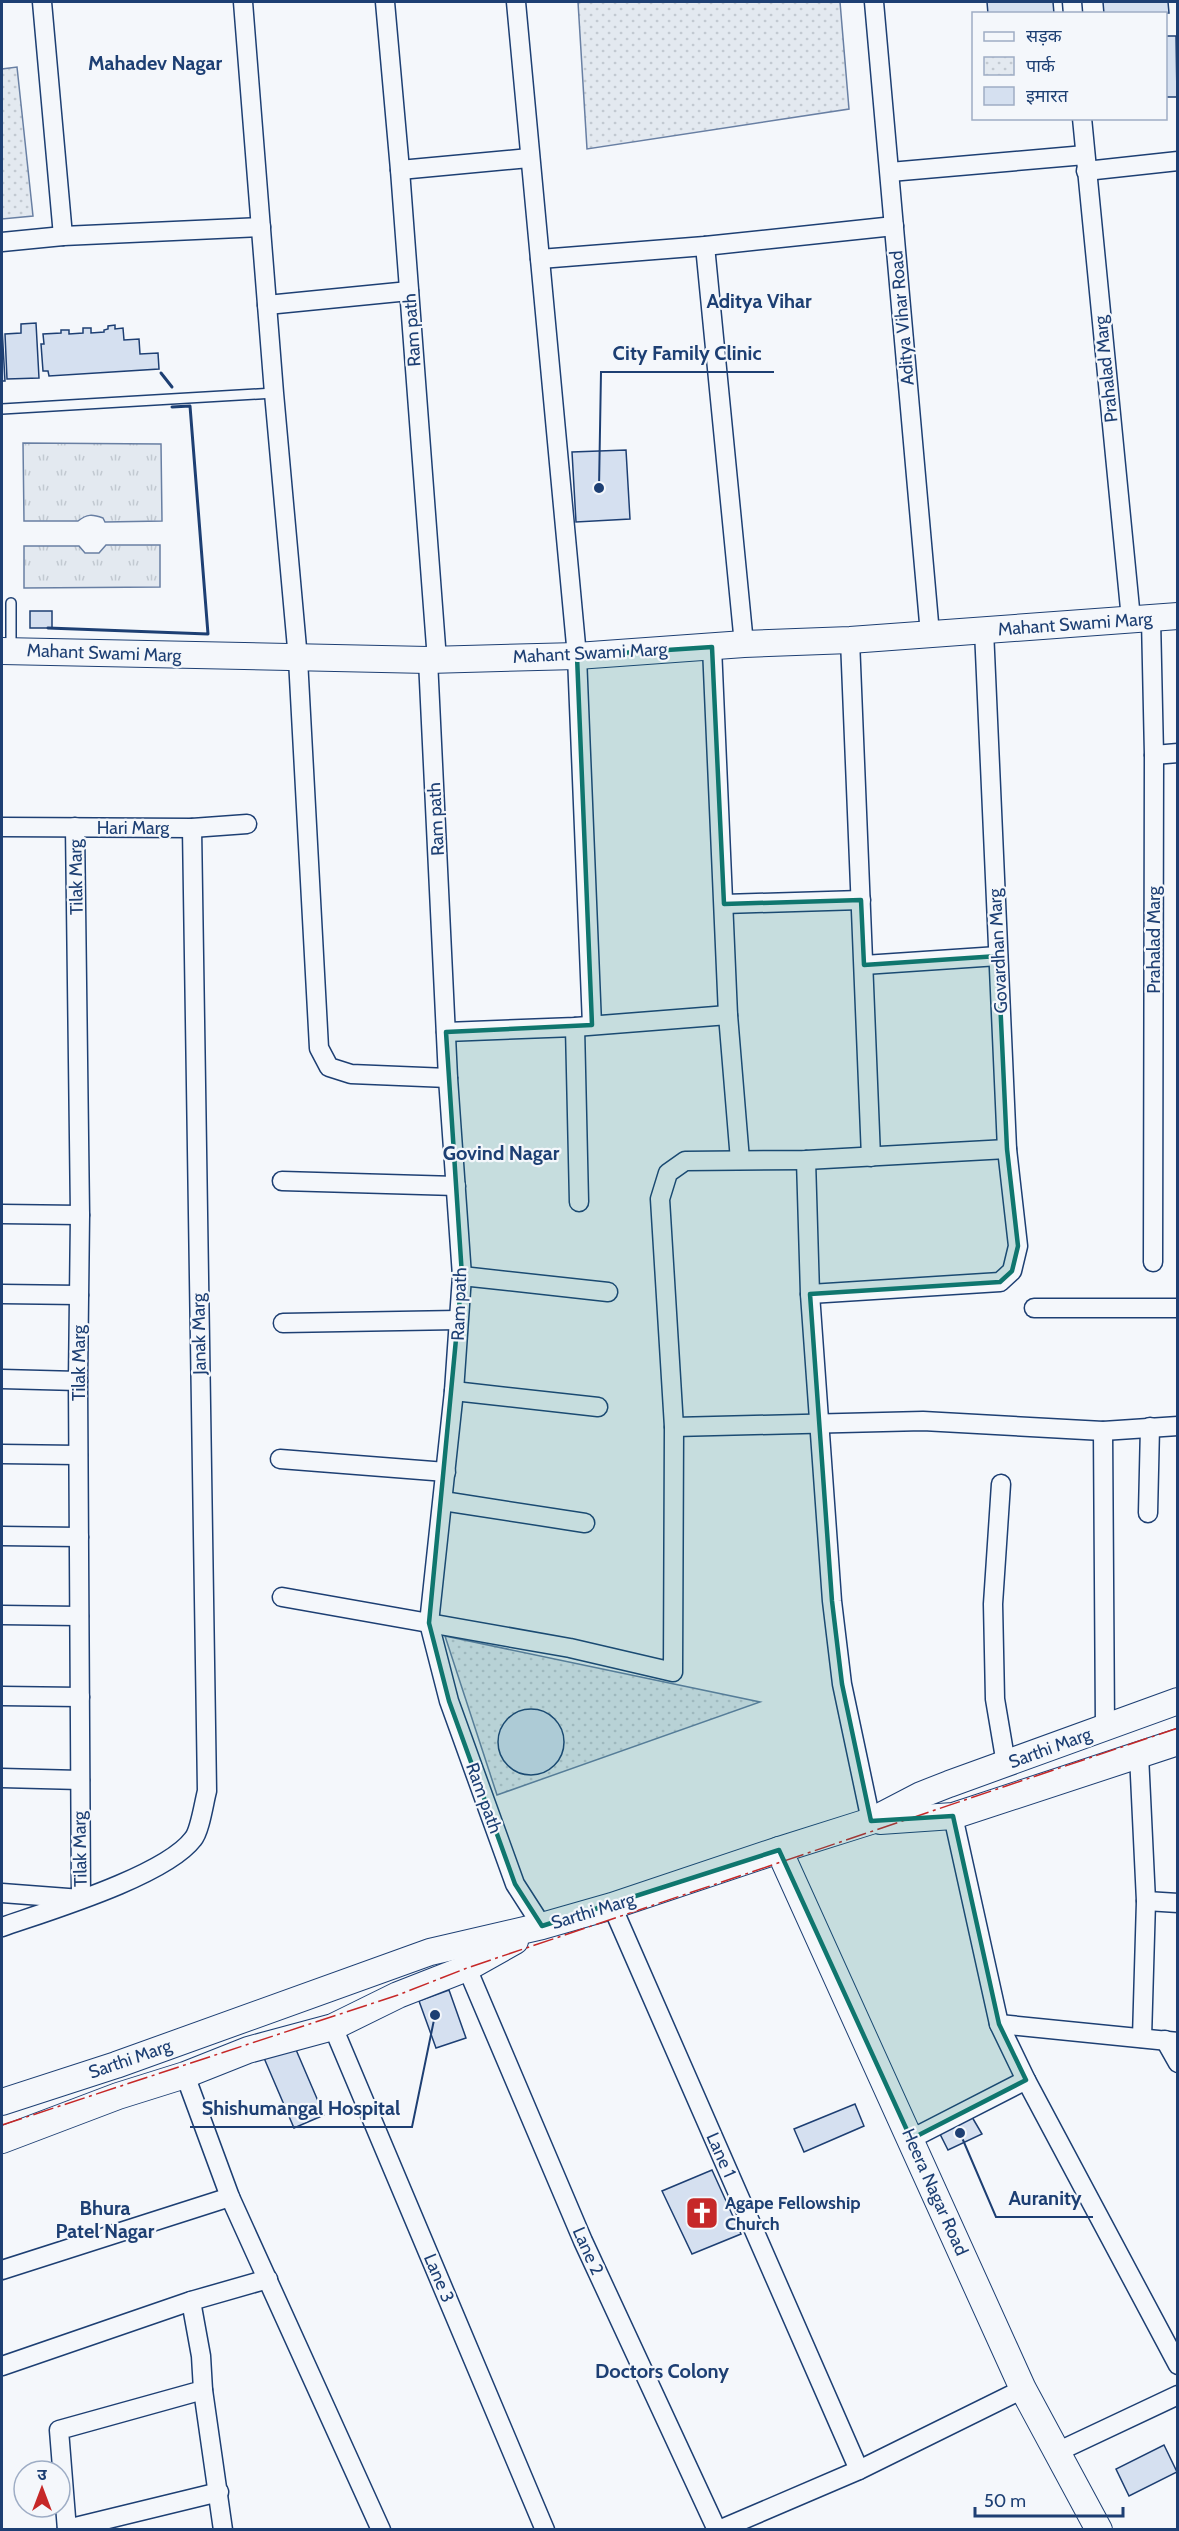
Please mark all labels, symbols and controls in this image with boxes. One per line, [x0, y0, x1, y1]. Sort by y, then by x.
legend [972, 12, 1167, 120]
text: सड़क [1026, 25, 1063, 47]
district label: Mahadev Nagar [88, 51, 222, 75]
text: पार्क [1026, 55, 1056, 77]
text: इमारत [1026, 85, 1069, 107]
street label: Aditya Vihar Road [885, 250, 919, 386]
district label: Aditya Vihar [706, 289, 812, 313]
street label: Ram path [398, 293, 426, 367]
street label: Prahalad Marg [1089, 313, 1123, 424]
callout: City Family Clinic [601, 334, 774, 372]
text: City Family Clinic [613, 341, 761, 365]
street label: Mahant Swami Marg [997, 608, 1154, 640]
street label: Mahant Swami Marg [512, 638, 669, 668]
street label: Mahant Swami Marg [26, 639, 183, 667]
street label: Ram path [423, 782, 449, 856]
street label: Hari Marg [97, 817, 170, 839]
street label: Tilak Marg [64, 838, 88, 915]
street label: Prahalad Marg [1143, 885, 1165, 994]
street label: Govardhan Marg [984, 887, 1012, 1014]
district label: Govind Nagar [443, 1141, 560, 1165]
street label: Ram path [447, 1267, 471, 1341]
street label: Janak Marg [187, 1292, 211, 1376]
street label: Tilak Marg [68, 1324, 90, 1401]
street label: Sarthi Marg [1006, 1723, 1095, 1773]
street label: Ram path [461, 1760, 507, 1836]
street label: Tilak Marg [68, 1810, 92, 1887]
street label: Sarthi Marg [549, 1888, 638, 1934]
street label: Sarthi Marg [86, 2034, 175, 2083]
callout: Shishumangal Hospital [190, 2089, 412, 2127]
text: Shishumangal Hospital [202, 2096, 400, 2120]
street label: Heera Nagar Road [897, 2125, 973, 2259]
street label: Lane 1 [701, 2129, 741, 2181]
callout: Auranity [996, 2179, 1093, 2217]
text: Auranity [1008, 2186, 1082, 2210]
place label: Agape Fellowship Church [725, 2192, 861, 2235]
church icon: Agape Fellowship Church [684, 2195, 720, 2231]
district label: Bhura Patel Nagar [56, 2196, 155, 2243]
street label: Lane 2 [568, 2223, 608, 2279]
street label: Lane 3 [419, 2250, 459, 2306]
district label: Doctors Colony [595, 2359, 729, 2383]
north arrow [12, 2459, 72, 2519]
text: उ [37, 2465, 47, 2484]
scale bar [975, 2480, 1124, 2518]
text: 50 m [984, 2490, 1026, 2512]

